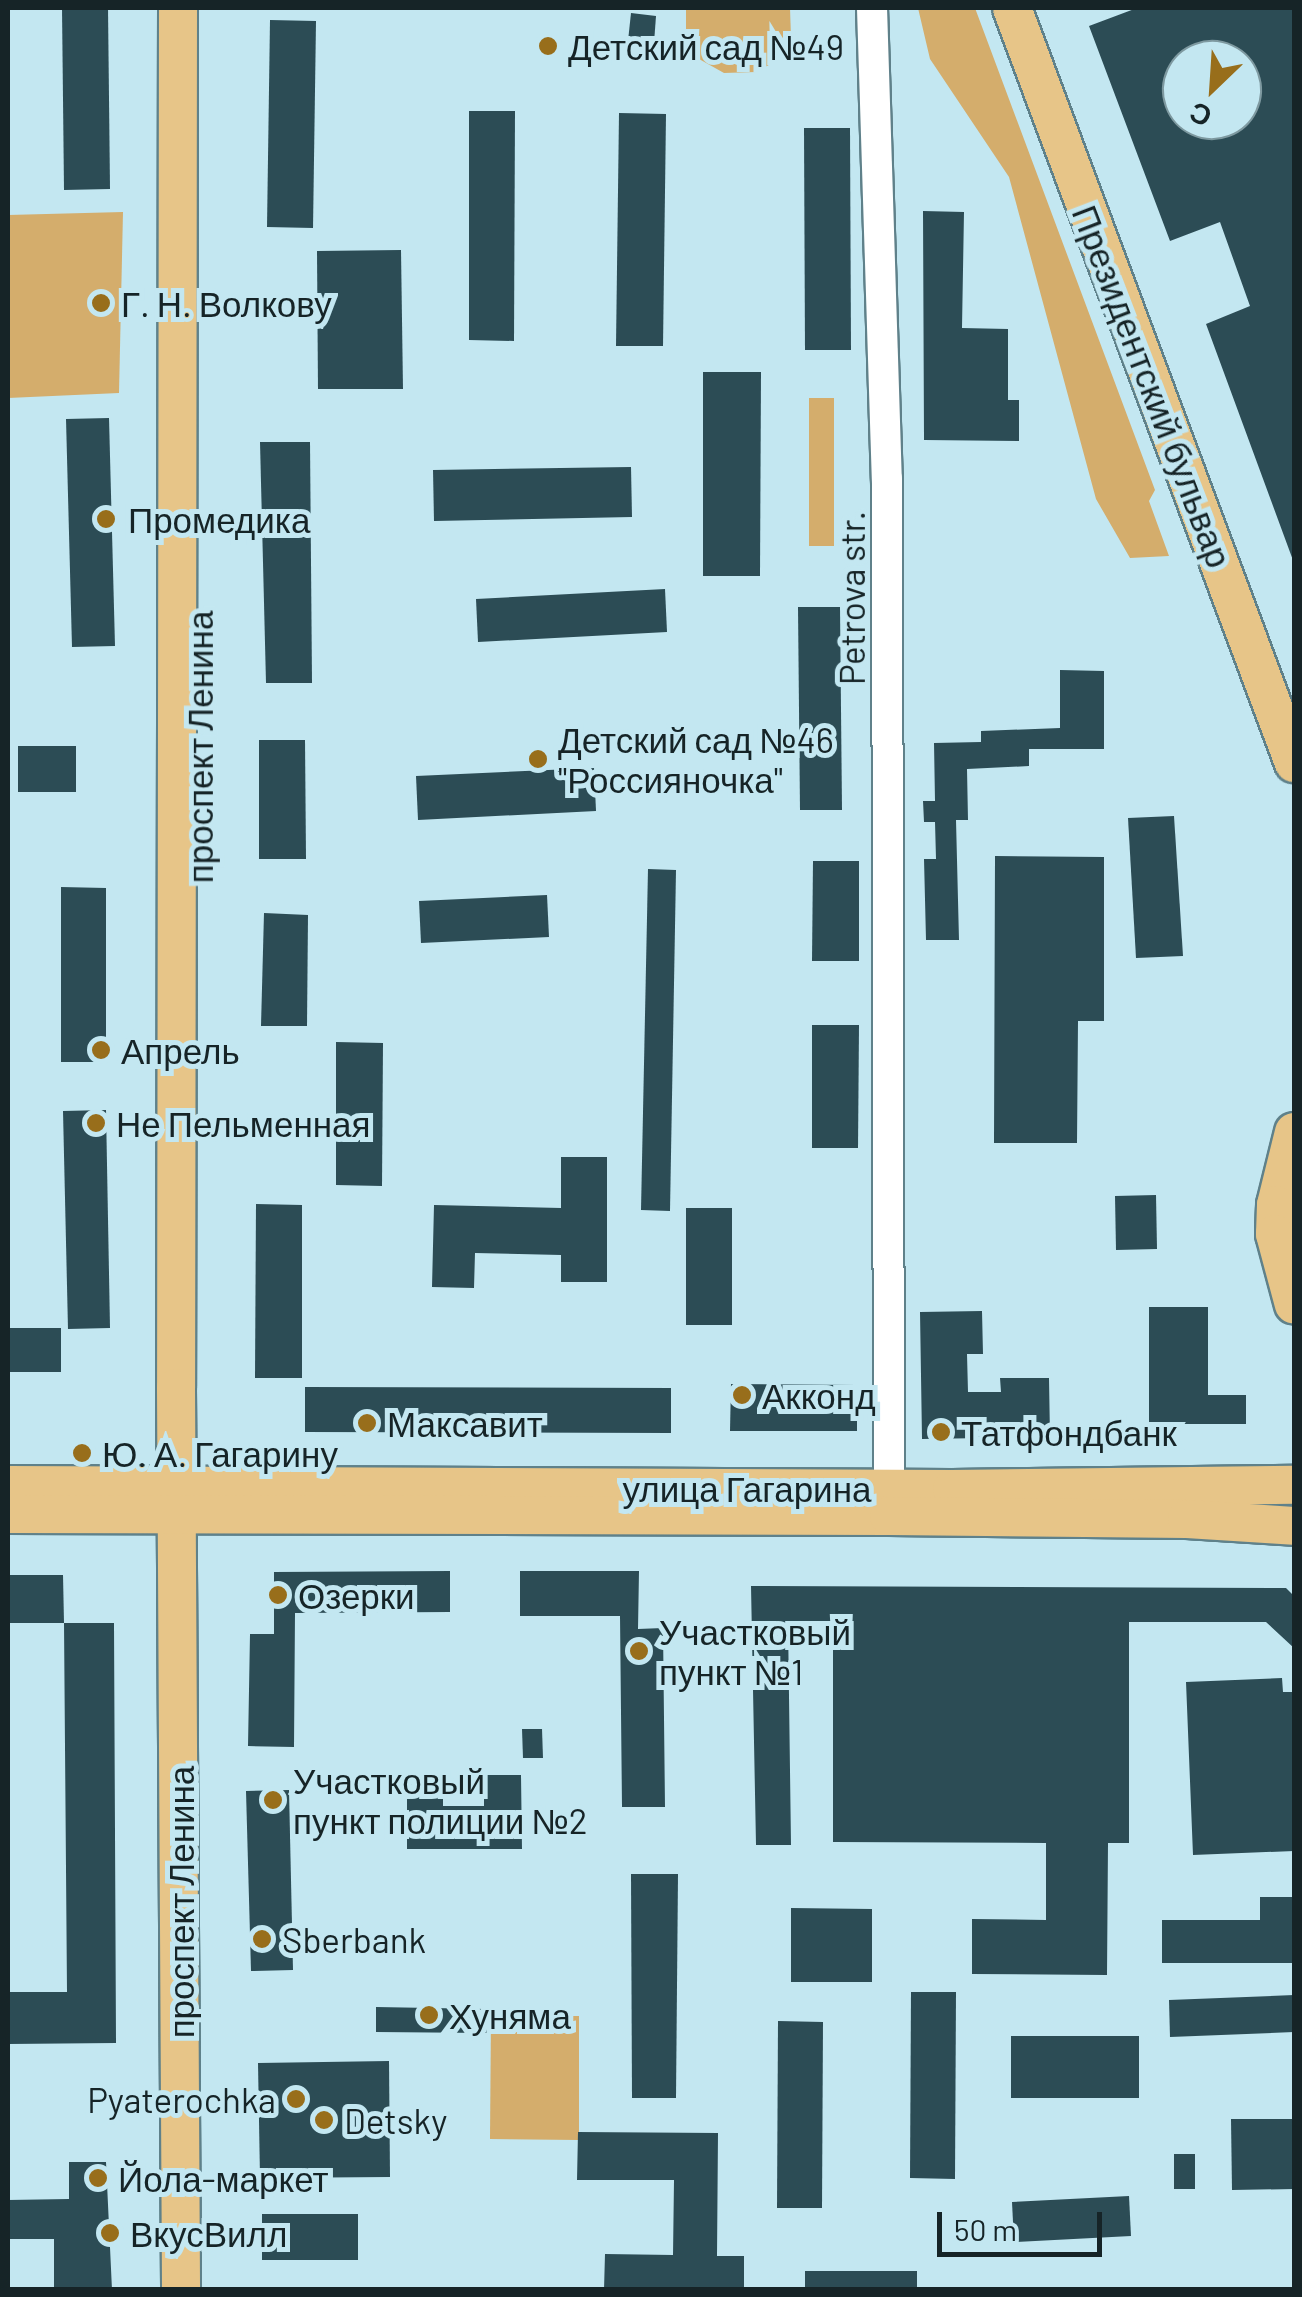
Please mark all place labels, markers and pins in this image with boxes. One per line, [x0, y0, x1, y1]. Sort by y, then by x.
place label: Детский сад №49 [568, 25, 844, 67]
marker: Детский сад №49 [537, 35, 559, 57]
place label: Г. Н. Волкову [121, 282, 332, 324]
marker: Г. Н. Волкову [90, 292, 112, 314]
place label: Промедика [128, 498, 310, 540]
marker: Промедика [93, 506, 119, 532]
place label: Детский сад №46 "Россияночка" [558, 718, 834, 800]
marker: Детский сад №46 "Россияночка" [527, 748, 549, 770]
place label: Апрель [121, 1029, 240, 1071]
marker: Апрель [90, 1039, 112, 1061]
place label: Не Пельменная [116, 1102, 370, 1144]
marker: Не Пельменная [85, 1112, 107, 1134]
place label: Акконд [762, 1374, 876, 1416]
marker: Акконд [731, 1384, 753, 1406]
place label: Максавит [387, 1402, 543, 1444]
place label: Татфондбанк [961, 1411, 1177, 1453]
marker: Максавит [356, 1412, 378, 1434]
marker: Татфондбанк [930, 1421, 952, 1443]
place label: Ю. А. Гагарину [102, 1432, 338, 1474]
marker: Ю. А. Гагарину [71, 1442, 93, 1464]
place label: Озерки [298, 1574, 415, 1616]
marker: Озерки [267, 1584, 289, 1606]
place label: Участковый пункт №1 [659, 1610, 851, 1692]
marker: Участковый пункт №1 [628, 1640, 650, 1662]
place label: Участковый пункт полиции №2 [293, 1759, 588, 1841]
marker: Участковый пункт полиции №2 [262, 1789, 284, 1811]
place label: Sberbank [282, 1918, 426, 1960]
marker: Sberbank [251, 1928, 273, 1950]
place label: Хуняма [449, 1994, 571, 2036]
marker: Хуняма [418, 2004, 440, 2026]
place label: Pyaterochka [87, 2078, 276, 2120]
marker: Pyaterochka [285, 2088, 307, 2110]
place label: Detsky [344, 2099, 447, 2141]
marker: Detsky [313, 2109, 335, 2131]
place label: Йола-маркет [118, 2157, 329, 2199]
marker: Йола-маркет [87, 2167, 109, 2189]
place label: ВкусВилл [130, 2212, 287, 2254]
marker: ВкусВилл [99, 2222, 121, 2244]

